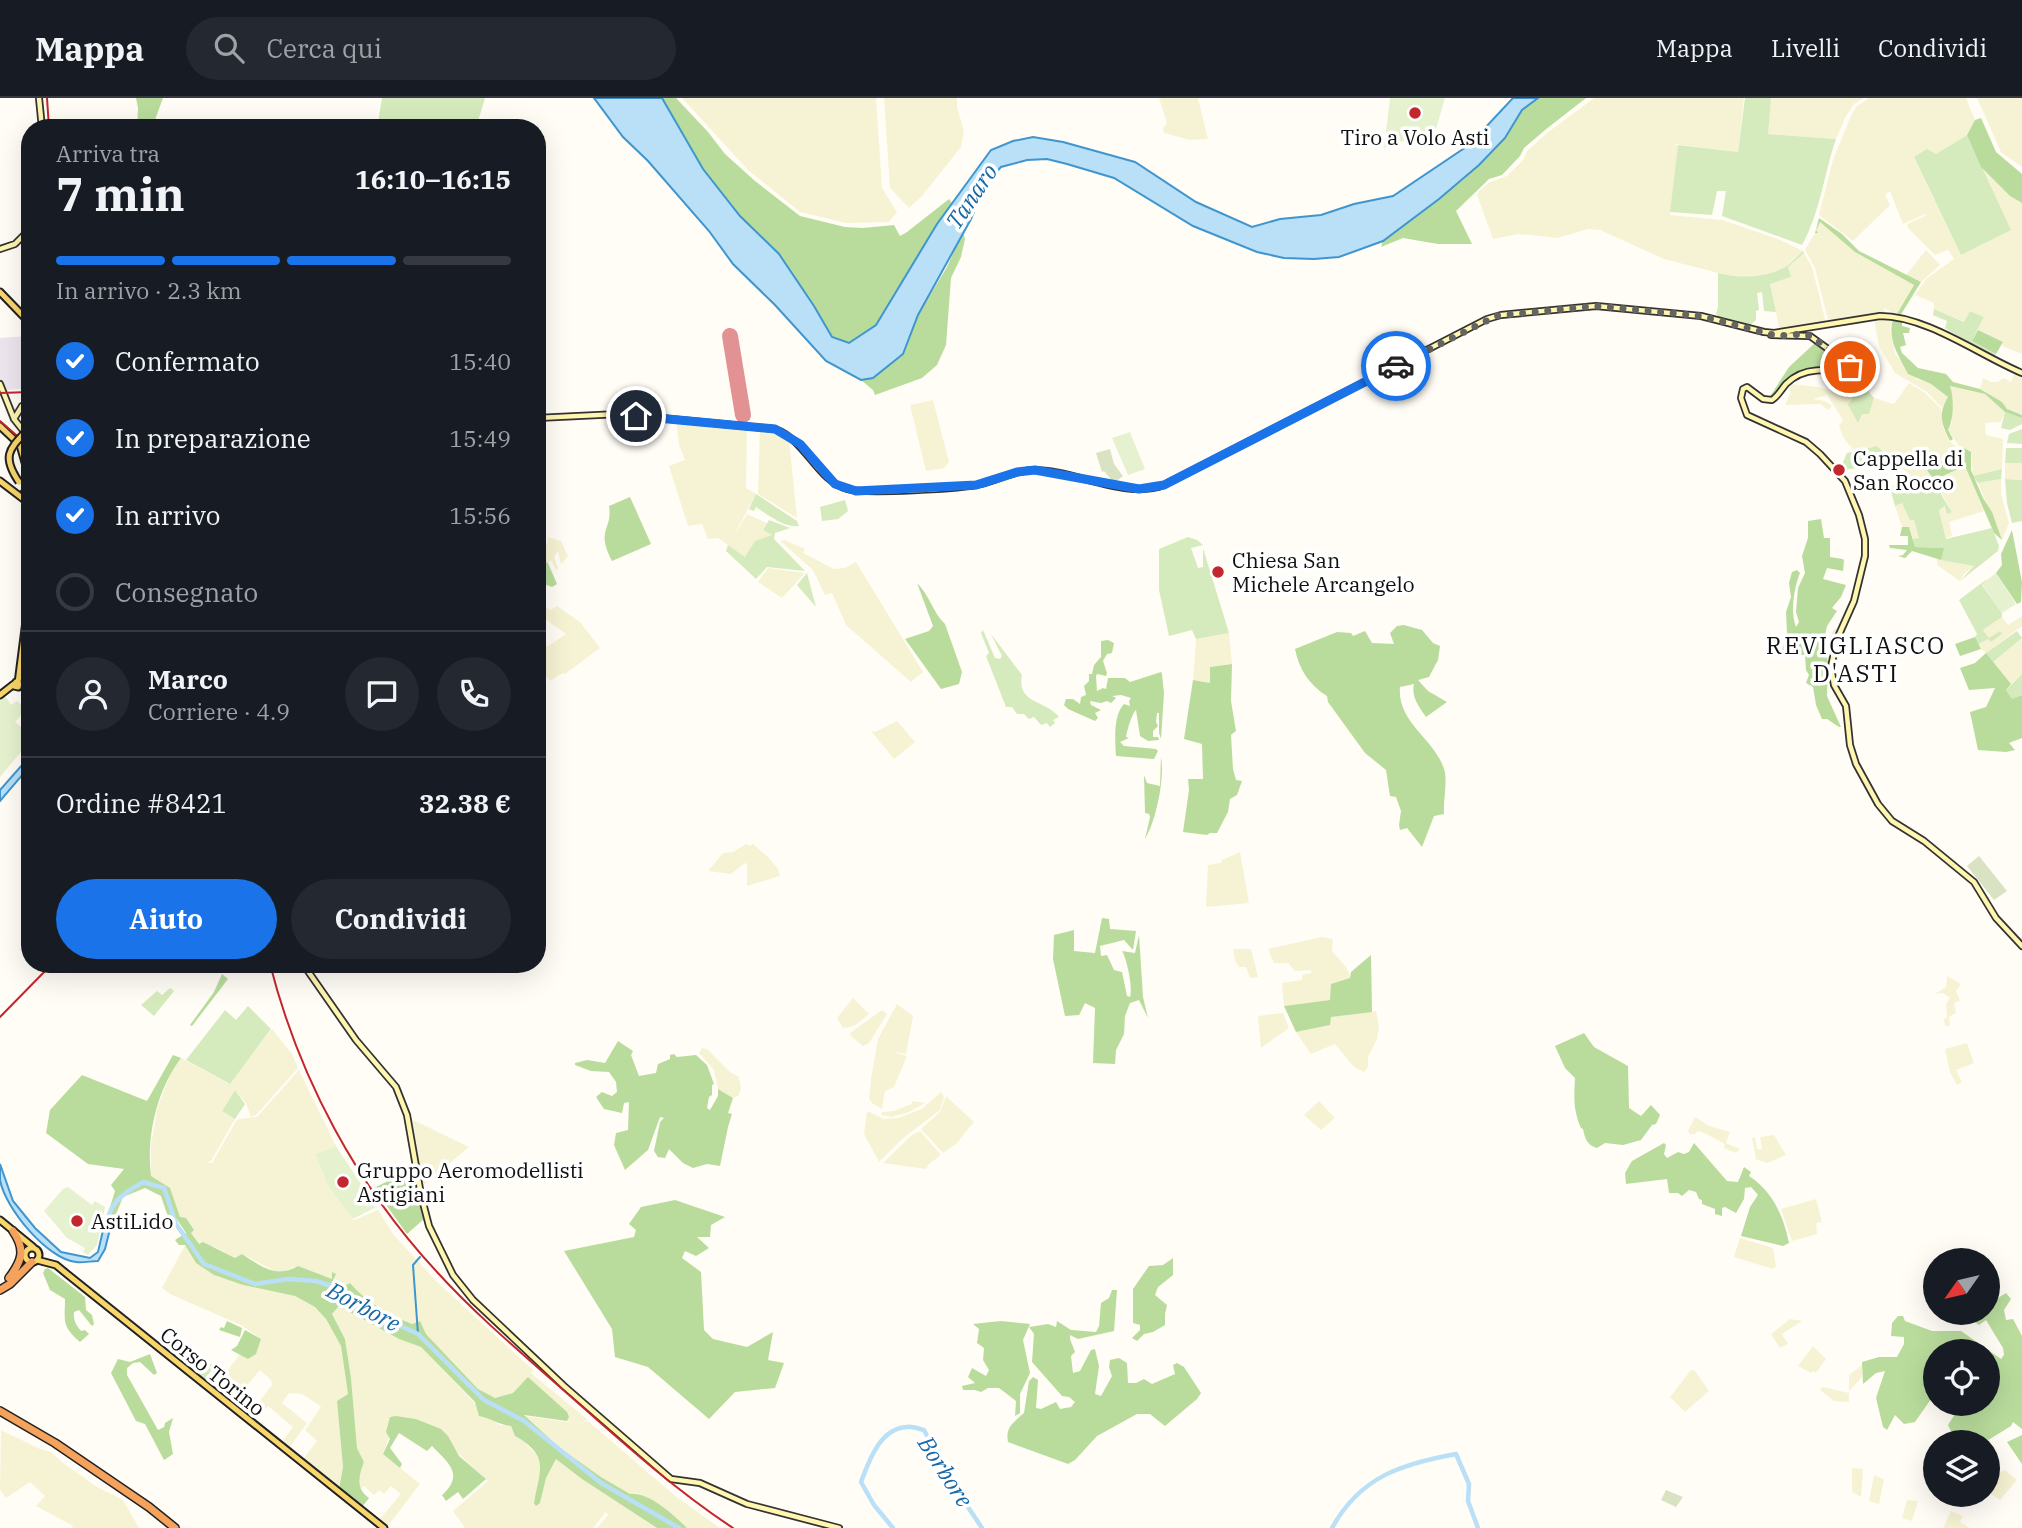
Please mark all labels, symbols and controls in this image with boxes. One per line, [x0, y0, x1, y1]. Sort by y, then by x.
search box [186, 17, 676, 80]
text: Mappa [35, 27, 144, 70]
icon: search [210, 29, 248, 67]
text: Cerca qui [266, 31, 382, 65]
text: Mappa [1656, 32, 1733, 64]
text: Livelli [1771, 32, 1840, 64]
text: Condividi [1878, 32, 1987, 64]
marker: Tiro a Volo Asti [1407, 105, 1423, 121]
place label: Tiro a Volo Asti [1341, 123, 1489, 151]
text: Arriva tra [56, 138, 160, 168]
water label: Tanaro [938, 158, 1004, 234]
text: 16:10–16:15 [355, 162, 511, 196]
text: 7 min [56, 164, 185, 224]
text: In arrivo · 2.3 km [56, 275, 242, 305]
courier [1361, 331, 1431, 401]
pin [1820, 337, 1880, 397]
icon: check [56, 342, 94, 380]
text: Confermato [115, 344, 260, 378]
text: 15:40 [449, 346, 511, 376]
icon: car [1377, 347, 1415, 385]
icon: bag [1831, 348, 1869, 386]
pin [606, 386, 666, 446]
icon: home [617, 397, 655, 435]
icon: check [56, 419, 94, 457]
text: In preparazione [115, 421, 311, 455]
text: 15:49 [449, 423, 511, 453]
place label: Cappella di San Rocco [1853, 444, 1963, 496]
marker: Cappella di San Rocco [1831, 462, 1847, 478]
icon: check [56, 496, 94, 534]
text: In arrivo [115, 498, 220, 532]
text: 15:56 [449, 500, 511, 530]
place label: Chiesa San Michele Arcangelo [1232, 546, 1415, 598]
marker: Chiesa San Michele Arcangelo [1210, 564, 1226, 580]
text: Consegnato [115, 575, 258, 609]
district label: REVIGLIASCO D'ASTI [1766, 629, 1946, 689]
button: person [56, 657, 130, 731]
button: chat [345, 657, 419, 731]
button: phone [437, 657, 511, 731]
text: Marco [148, 662, 228, 696]
text: Corriere · 4.9 [148, 696, 290, 726]
text: Ordine #8421 [56, 786, 227, 820]
text: 32.38 € [419, 786, 511, 820]
button: Aiuto [56, 879, 277, 959]
button: Condividi [291, 879, 511, 959]
place label: Gruppo Aeromodellisti Astigiani [357, 1156, 584, 1208]
marker: Gruppo Aeromodellisti Astigiani [335, 1174, 351, 1190]
place label: AstiLido [91, 1207, 173, 1235]
marker: AstiLido [69, 1213, 85, 1229]
north arrow [1923, 1248, 2000, 1325]
map controls [1923, 1248, 2000, 1507]
water label: Borbore [321, 1274, 406, 1338]
street label: Corso Torino [155, 1320, 271, 1422]
button: locate [1923, 1339, 2000, 1416]
water label: Borbore [911, 1429, 980, 1512]
button: layers [1923, 1430, 2000, 1507]

